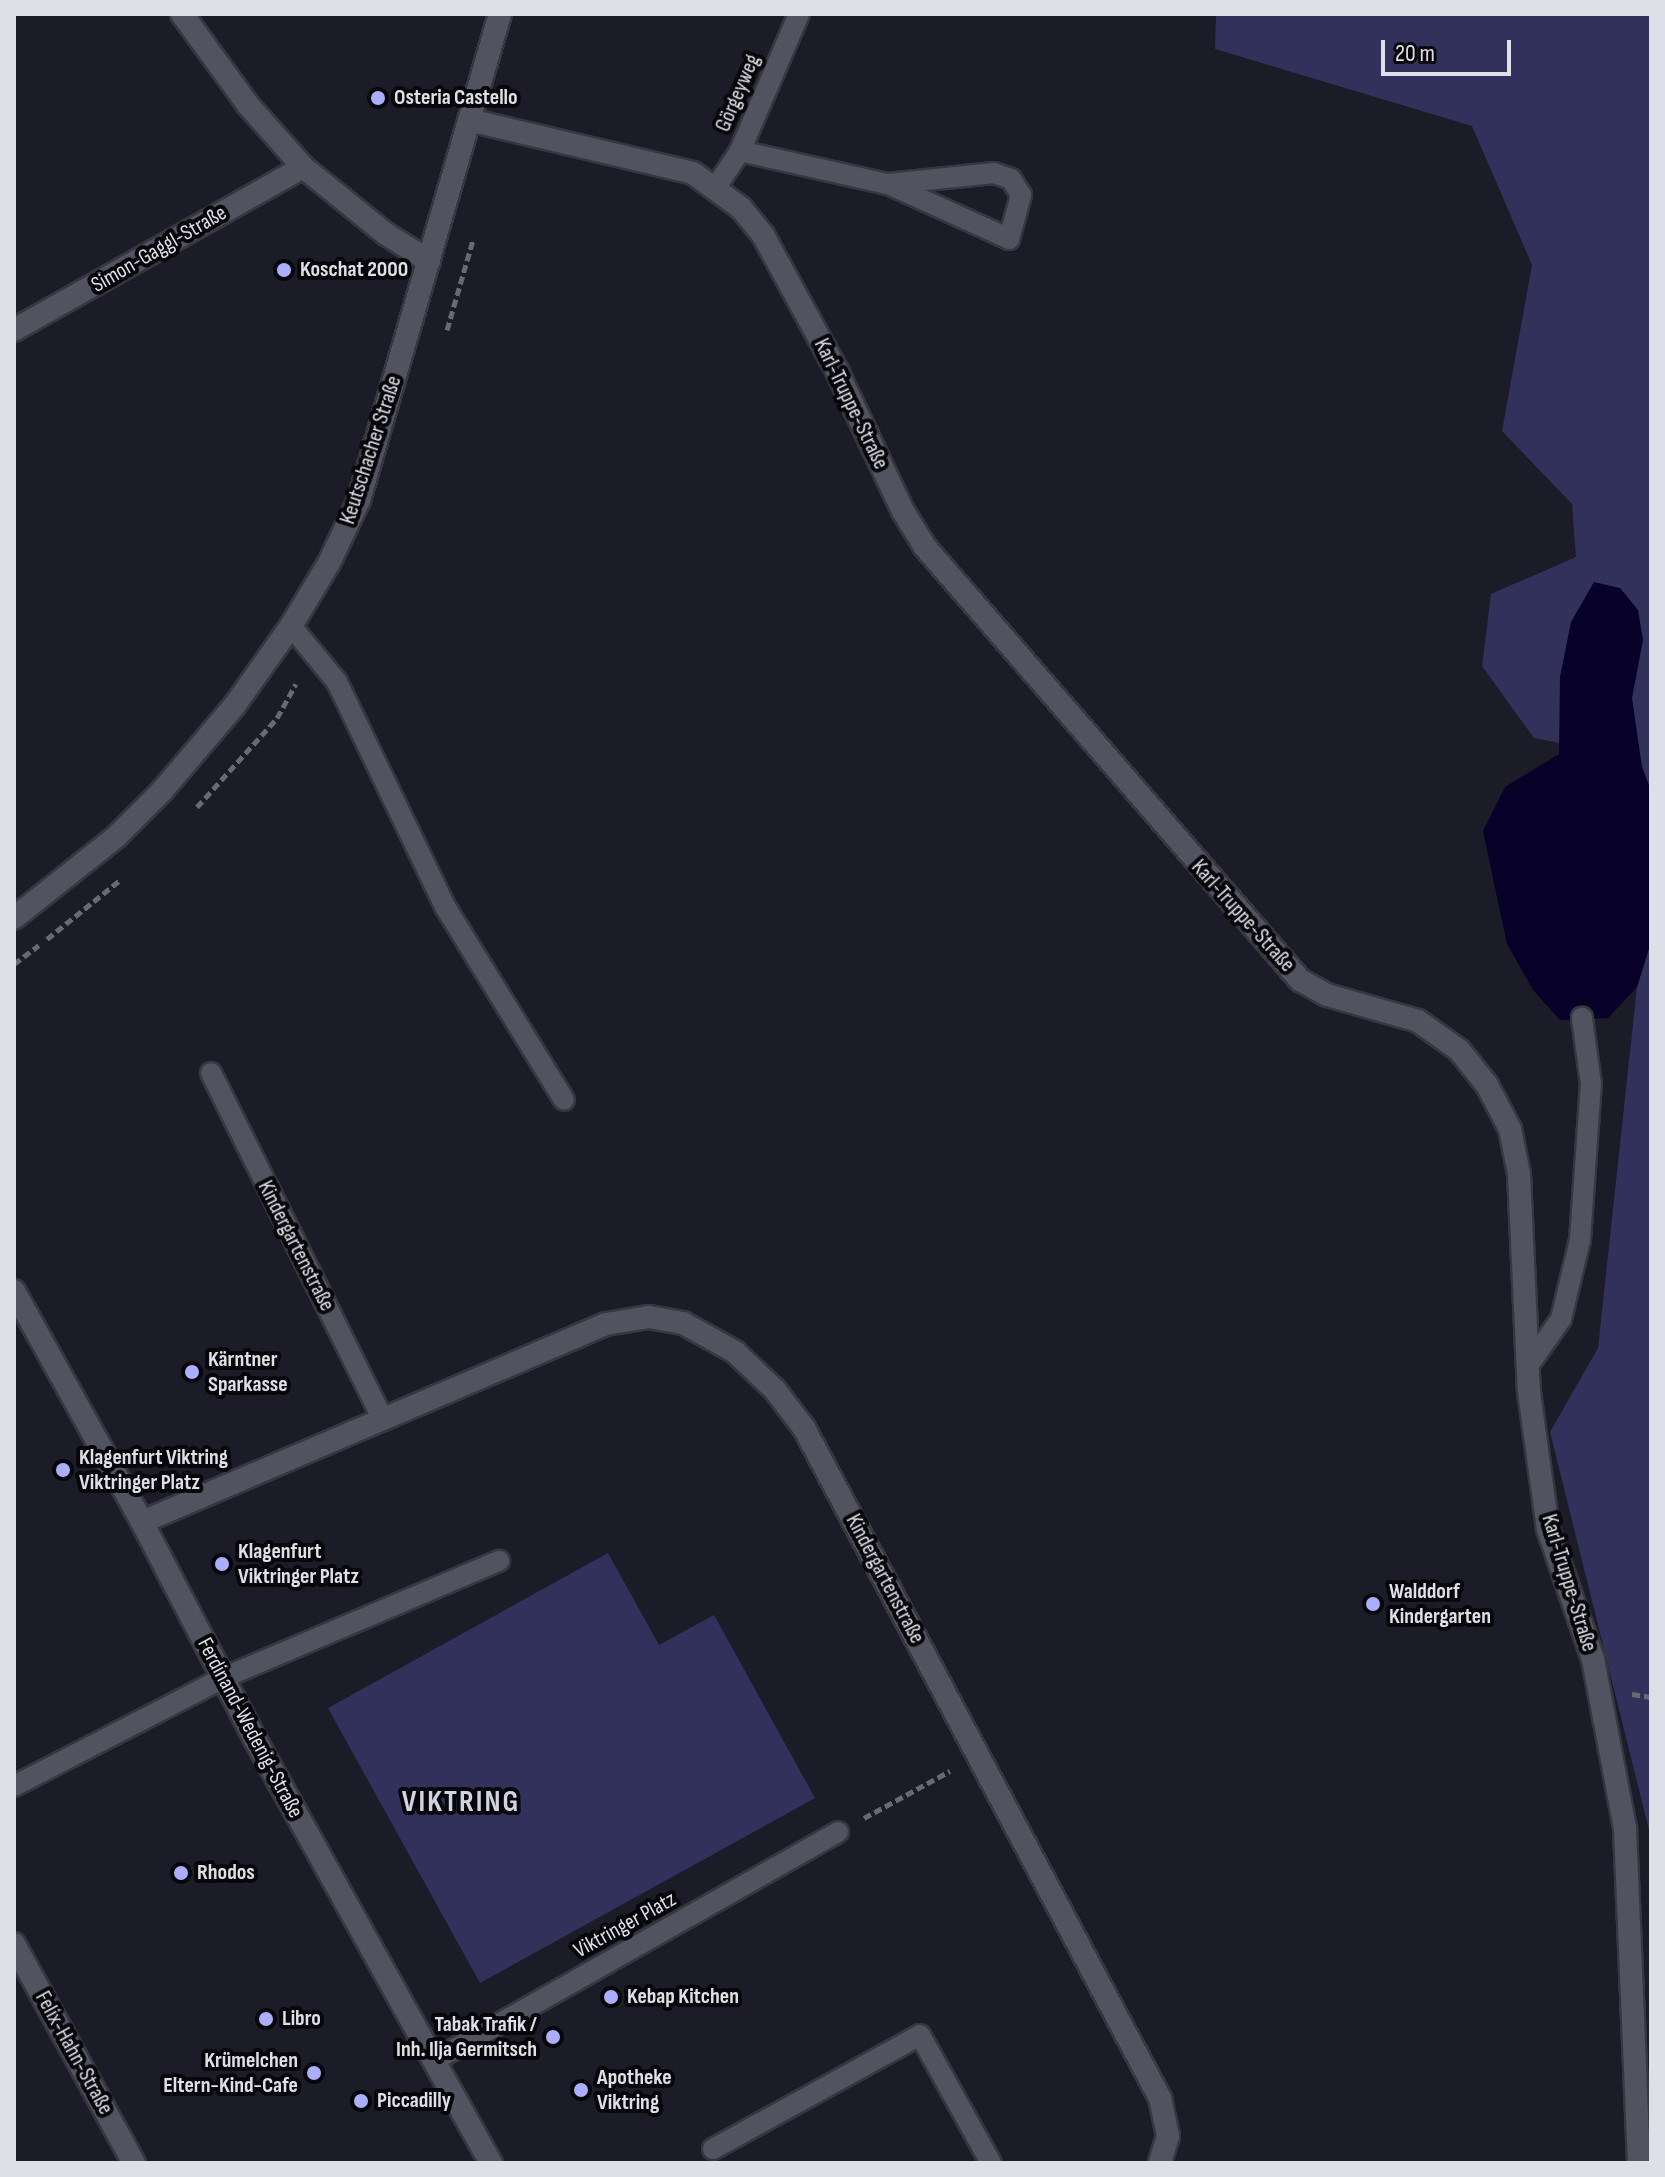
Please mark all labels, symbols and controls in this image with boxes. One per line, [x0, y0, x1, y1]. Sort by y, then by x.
scale bar [1385, 24, 1515, 74]
text: 20 m [1395, 39, 1435, 68]
street label: Görgeyweg [710, 50, 766, 136]
place label: Osteria Castello [394, 85, 518, 111]
marker: Osteria Castello [369, 89, 387, 107]
street label: Simon-Gaggl-Straße [87, 200, 231, 298]
place label: Koschat 2000 [300, 257, 408, 283]
marker: Koschat 2000 [275, 261, 293, 279]
street label: Karl-Truppe-Straße [808, 334, 894, 474]
street label: Keutschacher Straße [335, 373, 407, 527]
street label: Karl-Truppe-Straße [1186, 854, 1300, 978]
street label: Kindergartenstraße [252, 1176, 340, 1316]
place label: Kärntner Sparkasse [208, 1346, 288, 1398]
marker: Kärntner Sparkasse [183, 1363, 201, 1381]
place label: Klagenfurt Viktring Viktringer Platz [79, 1444, 228, 1496]
marker: Klagenfurt Viktring Viktringer Platz [54, 1461, 72, 1479]
street label: Kindergartenstraße [840, 1510, 930, 1648]
street label: Karl-Truppe-Straße [1536, 1511, 1602, 1655]
place label: Klagenfurt Viktringer Platz [238, 1538, 359, 1590]
marker: Klagenfurt Viktringer Platz [213, 1555, 231, 1573]
place label: Walddorf Kindergarten [1389, 1578, 1491, 1630]
marker: Walddorf Kindergarten [1364, 1595, 1382, 1613]
street label: Ferdinand-Wedenig-Straße [191, 1633, 309, 1823]
district label: VIKTRING [402, 1784, 520, 1820]
place label: Rhodos [197, 1860, 255, 1886]
marker: Rhodos [172, 1864, 190, 1882]
street label: Viktringer Platz [569, 1886, 681, 1964]
place label: Kebap Kitchen [627, 1984, 739, 2010]
street label: Felix-Hahn-Straße [29, 1987, 119, 2119]
marker: Kebap Kitchen [602, 1988, 620, 2006]
place label: Libro [282, 2006, 321, 2032]
marker: Libro [257, 2010, 275, 2028]
place label: Tabak Trafik / Inh. Ilja Germitsch [396, 2011, 537, 2062]
marker: Tabak Trafik / Inh. Ilja Germitsch [544, 2028, 562, 2046]
place label: Krümelchen Eltern-Kind-Cafe [163, 2047, 298, 2098]
marker: Krümelchen Eltern-Kind-Cafe [305, 2064, 323, 2082]
place label: Apotheke Viktring [597, 2064, 672, 2116]
marker: Apotheke Viktring [572, 2081, 590, 2099]
place label: Piccadilly [377, 2088, 451, 2114]
marker: Piccadilly [352, 2092, 370, 2110]

